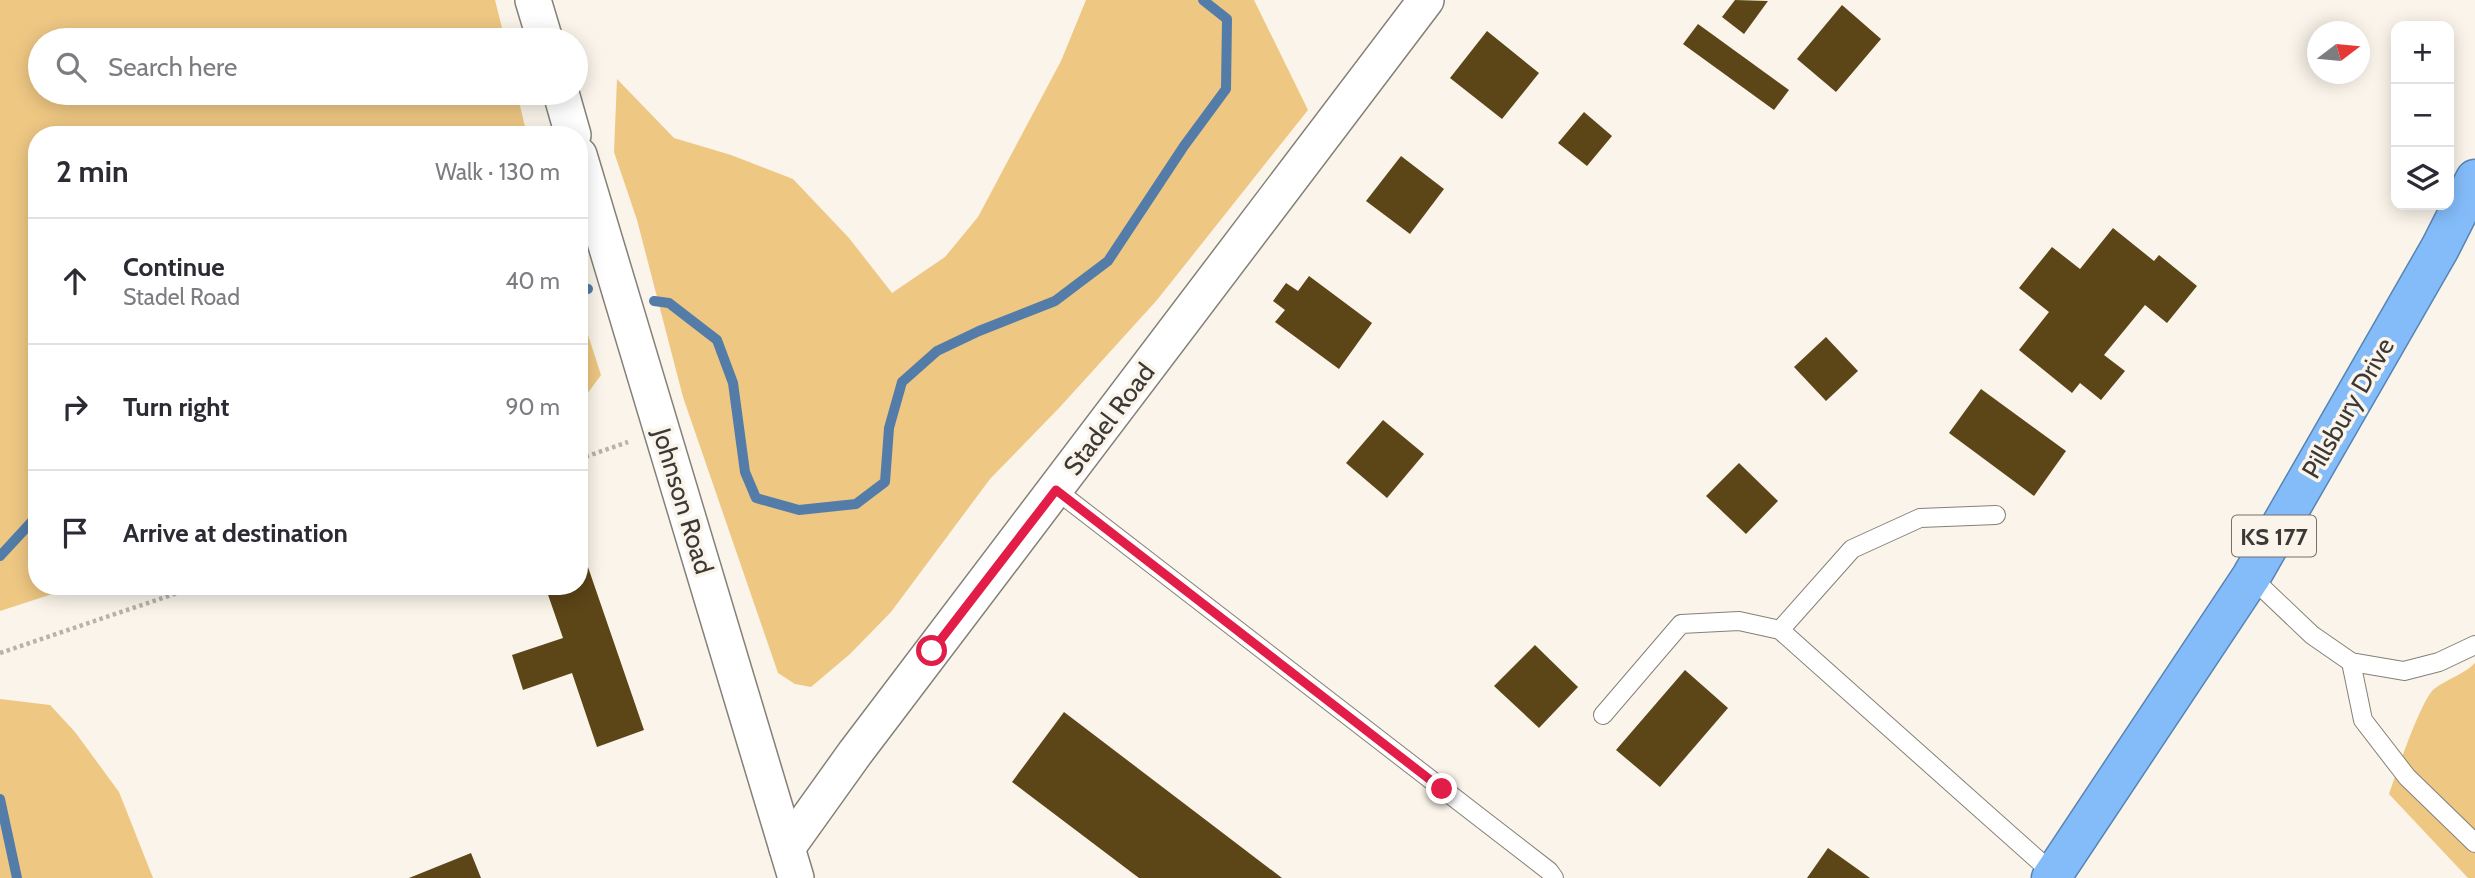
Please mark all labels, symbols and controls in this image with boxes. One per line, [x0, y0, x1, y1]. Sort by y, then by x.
north arrow [2307, 21, 2370, 84]
map controls [2391, 21, 2454, 210]
button: + [2391, 21, 2454, 84]
search box [28, 28, 588, 105]
icon: search [52, 48, 90, 86]
text: Search here [108, 51, 237, 83]
button: − [2391, 84, 2454, 147]
button: layers [2391, 147, 2454, 210]
text: 2 min [56, 153, 128, 190]
text: Walk · 130 m [435, 158, 560, 186]
text: Continue [123, 251, 225, 283]
icon: ahead [56, 262, 94, 300]
text: 40 m [505, 267, 560, 295]
text: Stadel Road [123, 283, 240, 311]
street label: Pillsbury Drive [2295, 332, 2401, 484]
street label: Stadel Road [1056, 357, 1162, 481]
icon: right [56, 388, 94, 426]
text: Turn right [123, 391, 229, 423]
text: 90 m [506, 393, 560, 421]
street label: Johnson Road [645, 423, 720, 578]
icon: arrive [56, 514, 94, 552]
road number: KS 177 [2232, 516, 2316, 556]
text: Arrive at destination [123, 517, 348, 549]
route start [916, 635, 947, 666]
route end [1426, 773, 1457, 804]

